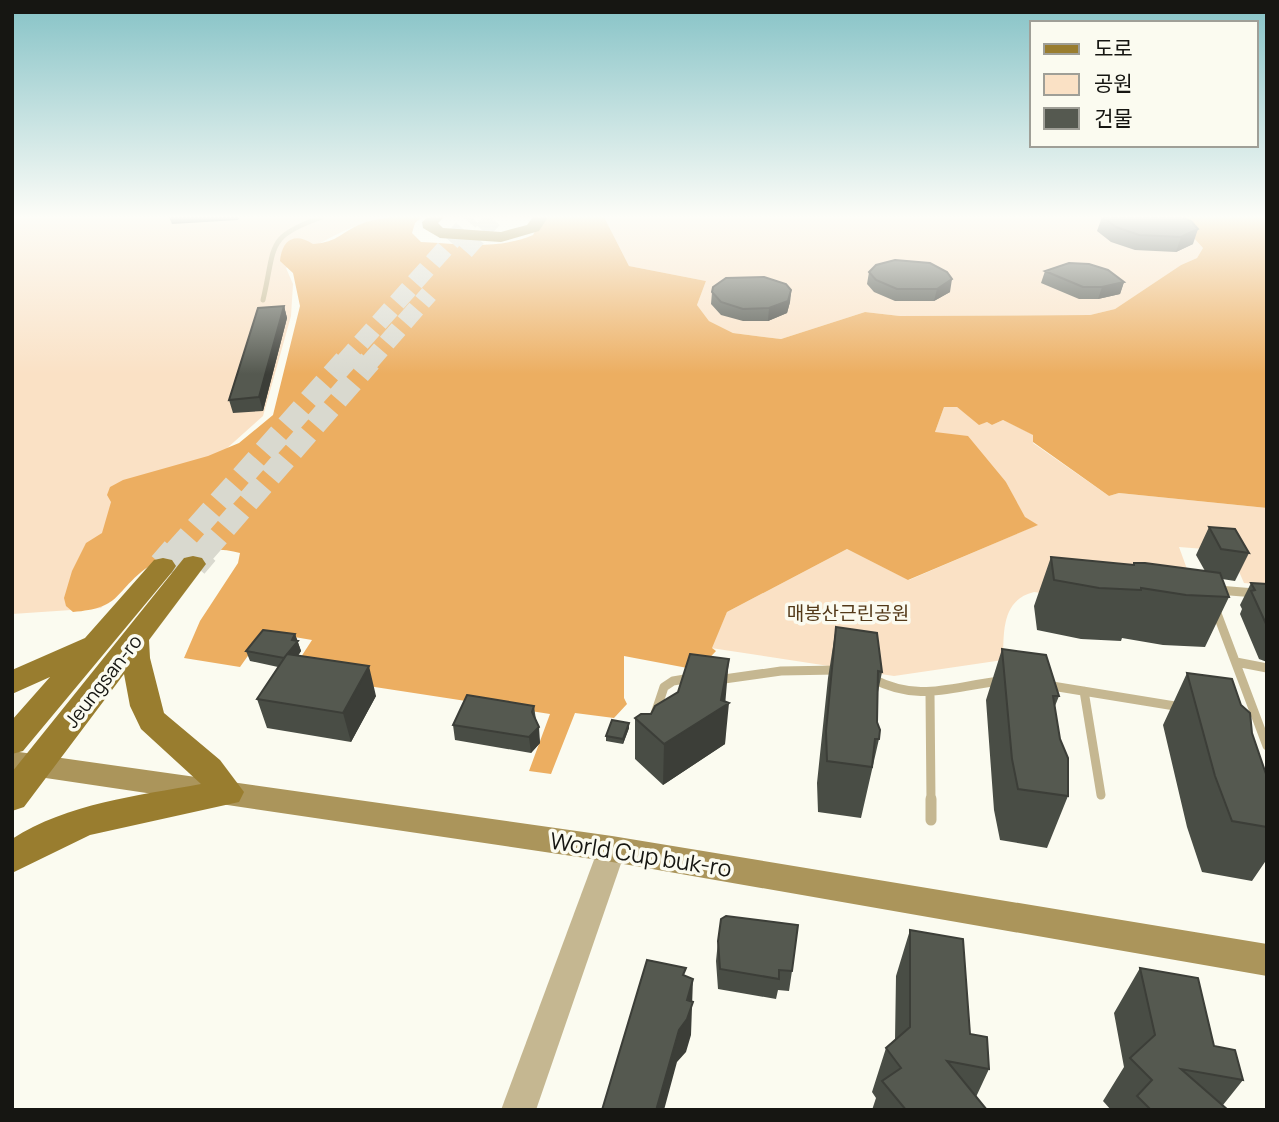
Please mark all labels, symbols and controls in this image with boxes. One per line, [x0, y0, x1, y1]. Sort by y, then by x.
legend [1030, 21, 1258, 147]
text: 도로 [1094, 34, 1133, 62]
text: 공원 [1094, 69, 1133, 97]
text: 건물 [1094, 104, 1133, 132]
park label: 매봉산근린공원 [787, 600, 909, 626]
street label: Jeungsan-ro [58, 629, 148, 733]
street label: World Cup buk-ro [548, 824, 734, 884]

